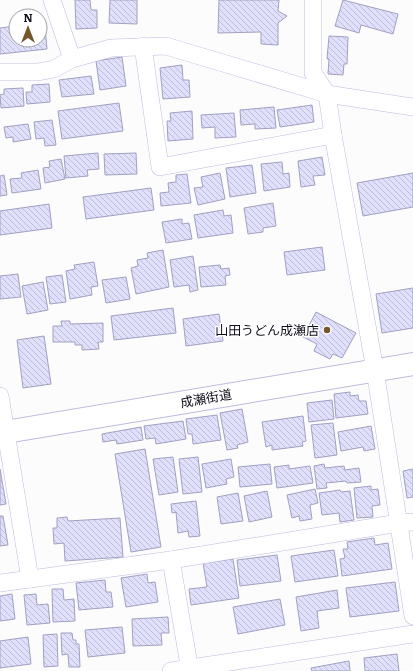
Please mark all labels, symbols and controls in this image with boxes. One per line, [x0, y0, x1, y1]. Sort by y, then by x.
north arrow [8, 8, 48, 48]
text: N [23, 9, 33, 25]
place label: 山田うどん成瀬店 [215, 320, 319, 339]
marker: 山田うどん成瀬店 [322, 325, 332, 335]
street label: 成瀬街道 [179, 384, 233, 411]

